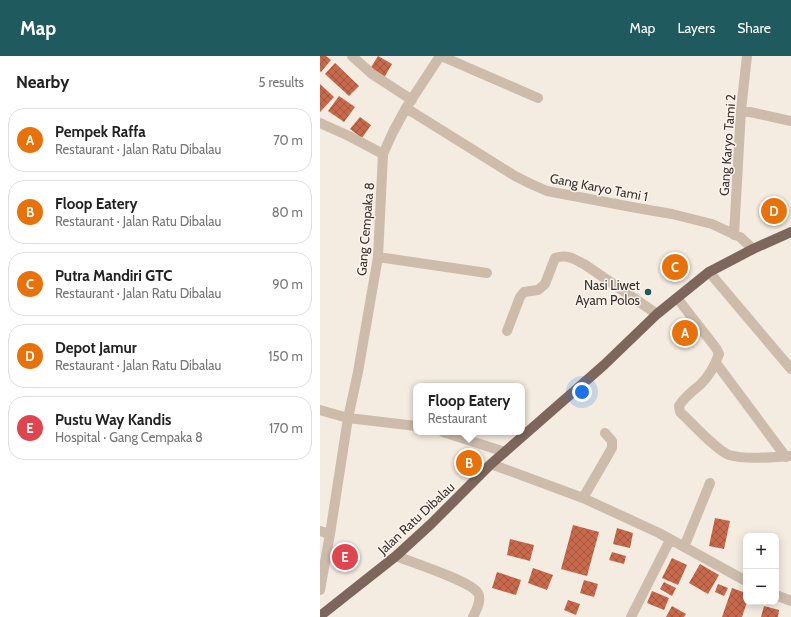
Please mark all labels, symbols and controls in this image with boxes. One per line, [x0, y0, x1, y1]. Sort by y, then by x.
text: Map [20, 17, 56, 40]
text: Map [630, 19, 655, 37]
text: Layers [677, 19, 715, 37]
text: Share [737, 19, 771, 37]
text: Nearby [16, 72, 69, 92]
text: 5 results [258, 74, 304, 90]
street label: Gang Karyo Tami 2 [715, 93, 739, 197]
text: Pempek Raffa [55, 123, 146, 141]
text: A [26, 132, 34, 148]
text: 70 m [273, 132, 303, 148]
text: Restaurant · Jalan Ratu Dibalau [55, 141, 221, 157]
street label: Gang Karyo Tami 1 [549, 170, 649, 204]
street label: Gang Cempaka 8 [353, 181, 377, 276]
text: Floop Eatery [55, 195, 137, 213]
pin: D [761, 196, 787, 226]
text: B [26, 204, 34, 220]
text: 80 m [272, 204, 303, 220]
text: Restaurant · Jalan Ratu Dibalau [55, 213, 221, 229]
pin: C [662, 252, 688, 282]
text: Putra Mandiri GTC [55, 267, 172, 285]
text: C [26, 276, 34, 292]
text: 90 m [272, 276, 303, 292]
place label: Nasi Liwet Ayam Polos [575, 277, 641, 308]
text: Restaurant · Jalan Ratu Dibalau [55, 285, 221, 301]
marker: Nasi Liwet Ayam Polos [643, 287, 653, 297]
pin: A [672, 318, 698, 348]
text: Depot Jamur [55, 339, 137, 357]
text: D [25, 348, 35, 364]
text: 150 m [268, 348, 303, 364]
text: Restaurant · Jalan Ratu Dibalau [55, 357, 221, 373]
your location [572, 382, 592, 402]
popup [413, 383, 525, 435]
text: Floop Eatery [428, 392, 510, 410]
text: Restaurant [428, 410, 487, 426]
text: Pustu Way Kandis [55, 411, 171, 429]
text: E [26, 420, 34, 436]
text: 170 m [269, 420, 303, 436]
text: Hospital · Gang Cempaka 8 [55, 429, 203, 445]
pin: B [456, 448, 482, 478]
street label: Jalan Ratu Dibalau [374, 478, 458, 558]
map controls [743, 533, 779, 605]
button: + [743, 533, 779, 569]
pin: E [332, 542, 358, 572]
button: − [743, 569, 779, 605]

